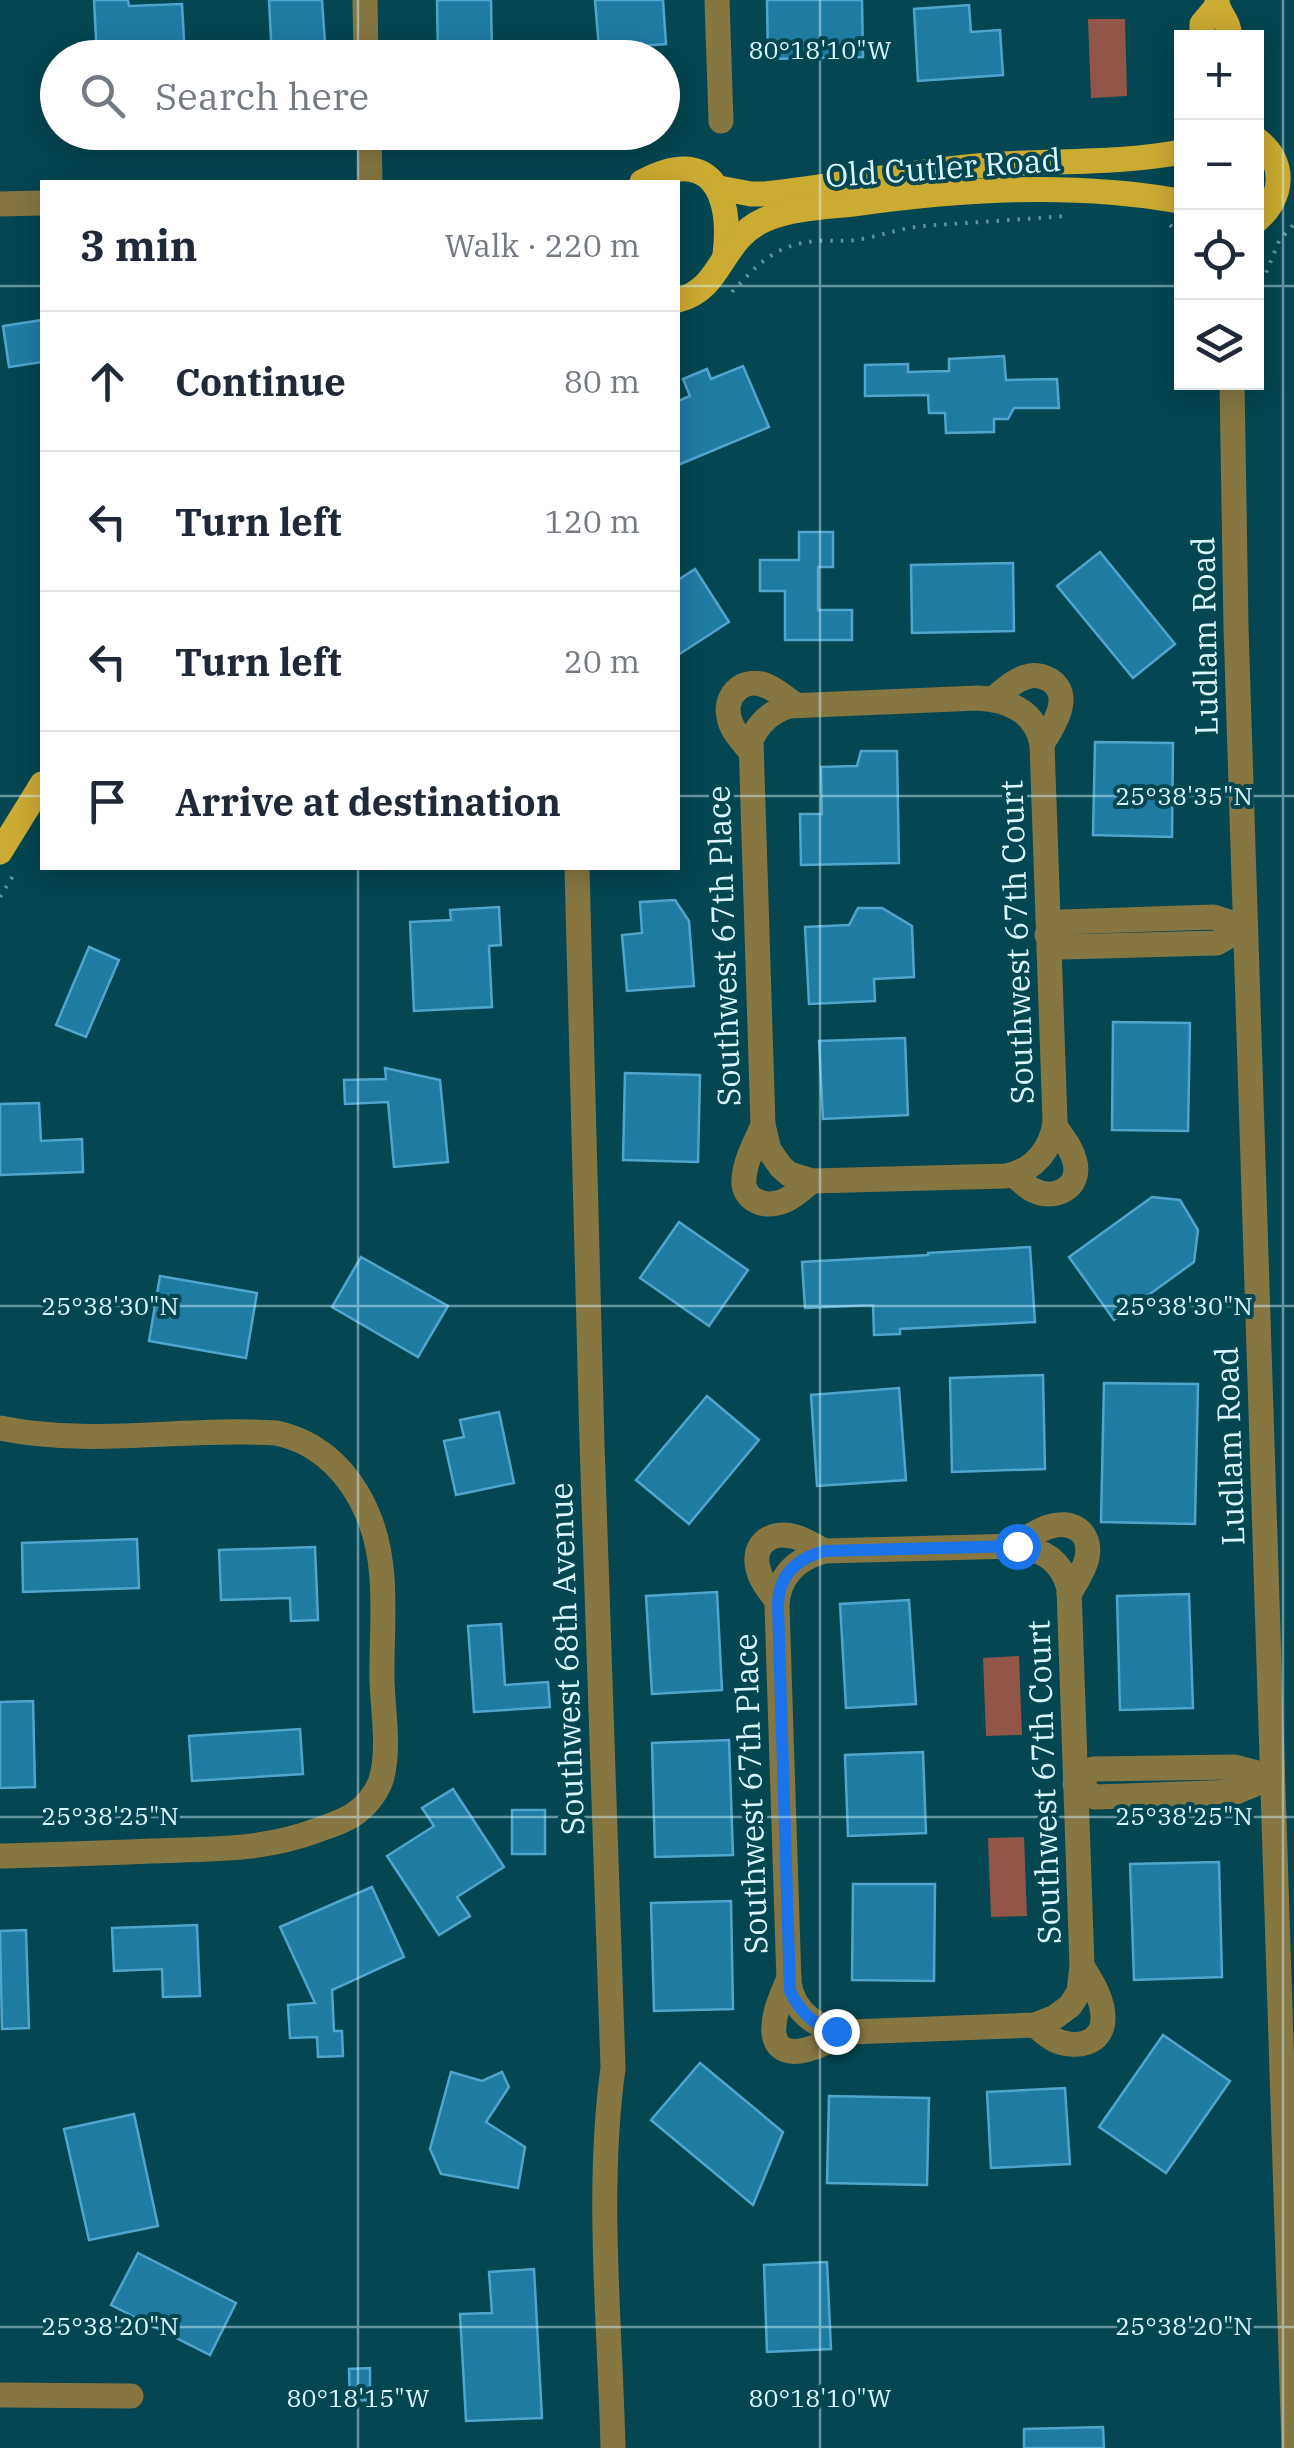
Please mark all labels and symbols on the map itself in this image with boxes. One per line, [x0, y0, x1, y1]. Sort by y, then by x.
text: 80°18'10"W [749, 33, 891, 66]
street label: Old Cutler Road [824, 138, 1062, 196]
street label: Ludlam Road [1181, 536, 1227, 736]
street label: Southwest 67th Court [989, 779, 1043, 1105]
text: 25°38'35"N [1115, 779, 1253, 812]
street label: Southwest 67th Place [696, 785, 750, 1107]
text: 25°38'30"N [41, 1289, 179, 1322]
text: 25°38'30"N [1115, 1289, 1253, 1322]
street label: Ludlam Road [1205, 1346, 1253, 1546]
street label: Southwest 68th Avenue [539, 1482, 593, 1836]
route start [995, 1524, 1041, 1570]
street label: Southwest 67th Court [1016, 1619, 1070, 1945]
street label: Southwest 67th Place [723, 1633, 777, 1955]
text: 25°38'25"N [41, 1799, 179, 1832]
text: 25°38'25"N [1115, 1799, 1253, 1832]
route end [814, 2009, 860, 2055]
text: 25°38'20"N [41, 2309, 179, 2342]
text: 25°38'20"N [1115, 2309, 1253, 2342]
text: 80°18'15"W [287, 2381, 429, 2414]
text: 80°18'10"W [749, 2381, 891, 2414]

